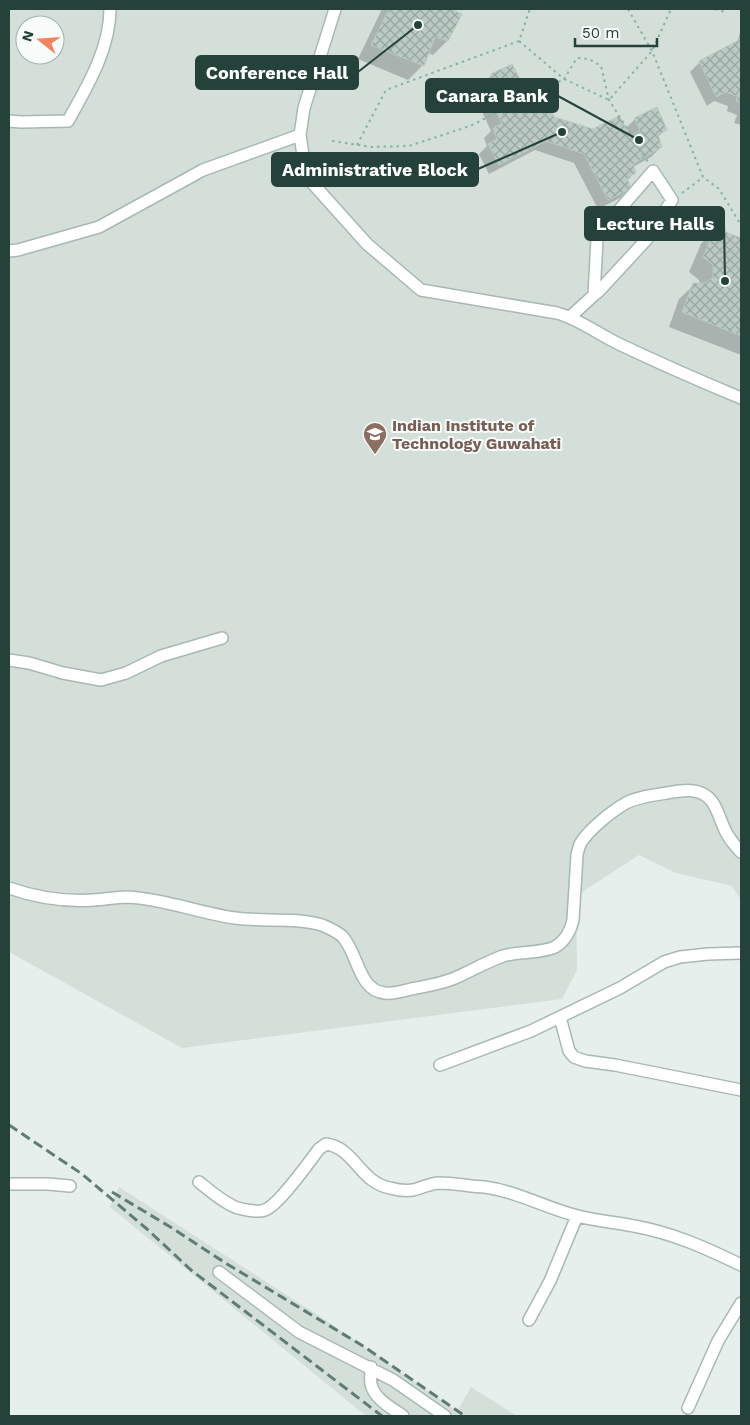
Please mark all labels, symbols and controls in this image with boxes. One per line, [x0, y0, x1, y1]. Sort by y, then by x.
north arrow [15, 15, 65, 65]
scale bar [575, 15, 658, 47]
text: 50 m [582, 24, 619, 42]
text: N [18, 29, 37, 43]
callout: Conference Hall [196, 56, 358, 89]
text: Conference Hall [206, 62, 348, 83]
callout: Canara Bank [426, 79, 558, 112]
text: Canara Bank [436, 85, 549, 106]
callout: Administrative Block [272, 153, 478, 186]
text: Administrative Block [282, 159, 469, 180]
callout: Lecture Halls [585, 207, 724, 240]
text: Lecture Halls [596, 213, 715, 234]
place label: Indian Institute of Technology Guwahati [392, 416, 561, 453]
school or university icon: Indian Institute of Technology Guwahati [362, 421, 388, 455]

